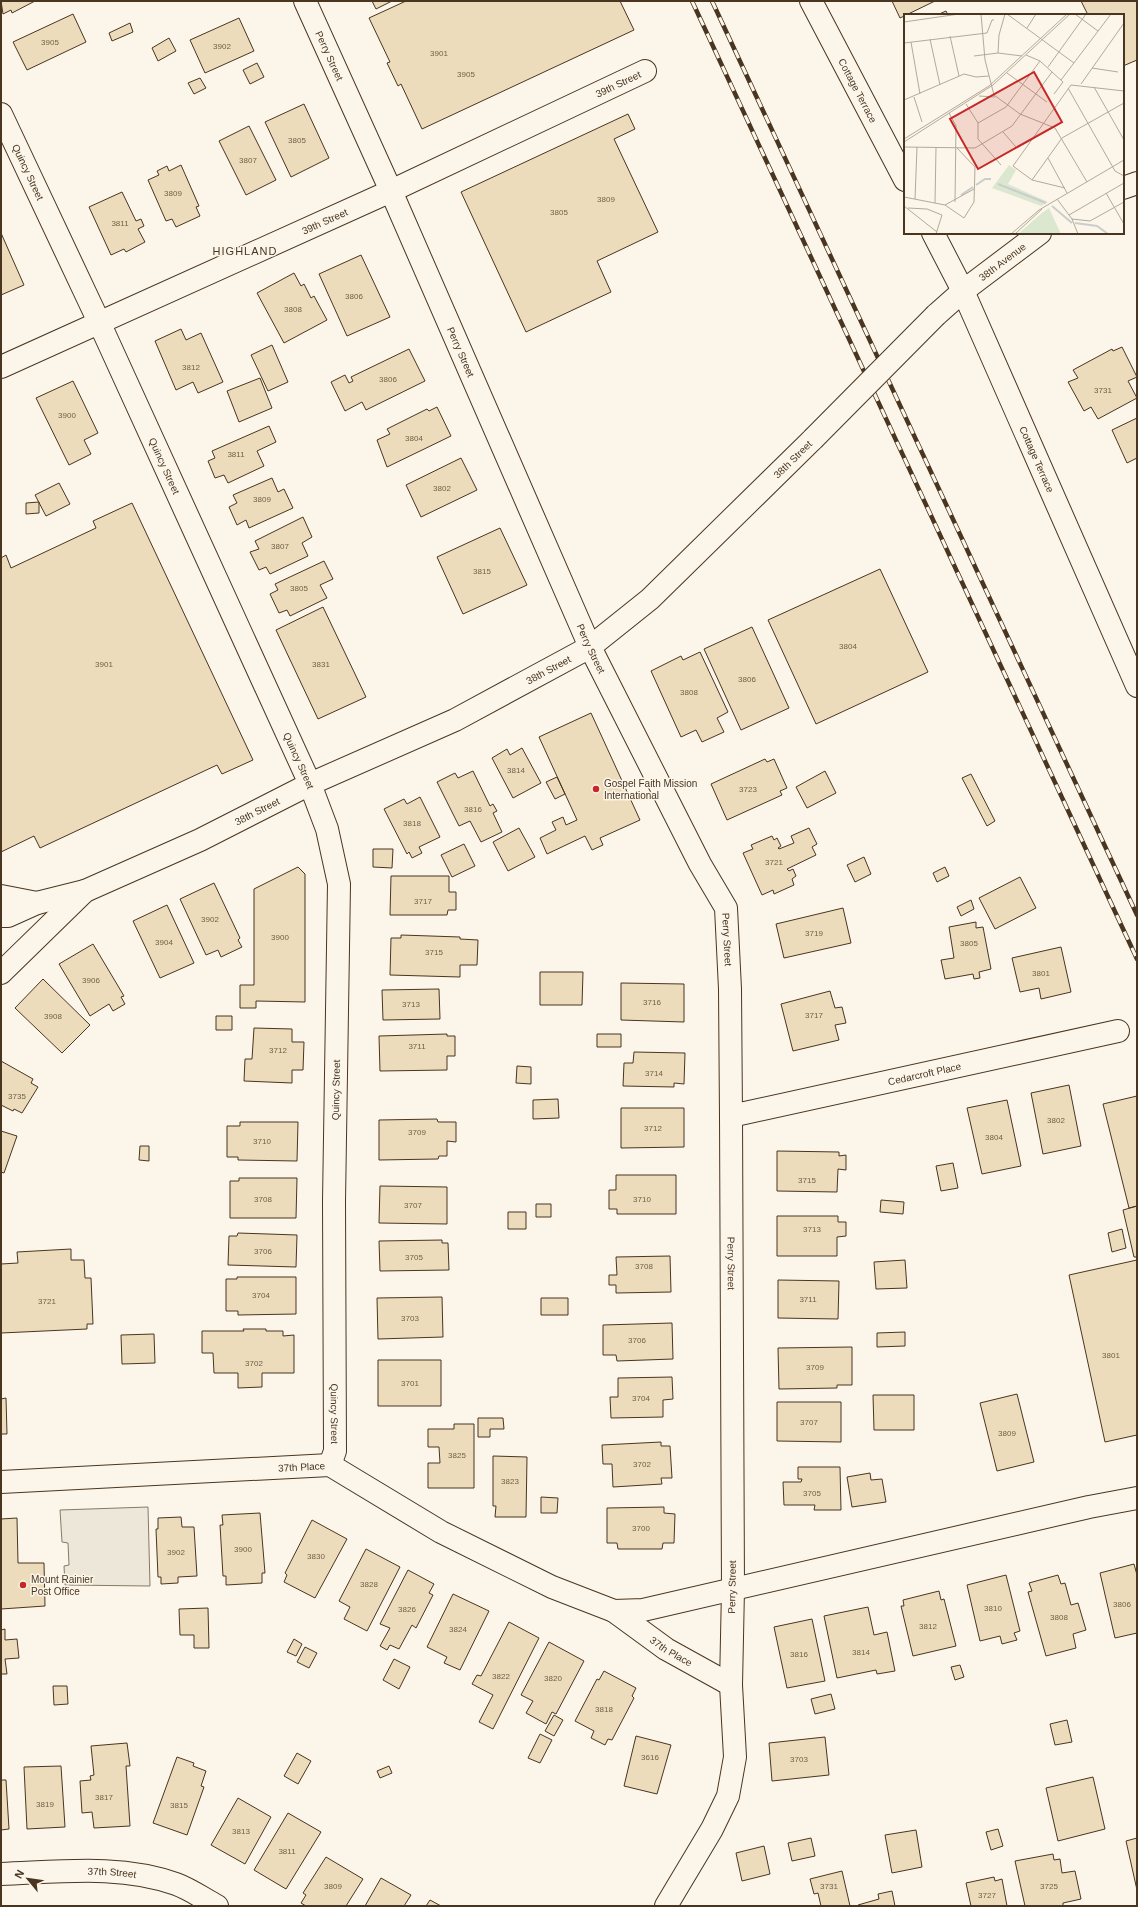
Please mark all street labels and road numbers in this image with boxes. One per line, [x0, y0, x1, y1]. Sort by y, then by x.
street label: Perry Street [314, 29, 346, 82]
street label: Cottage Terrace [837, 56, 880, 125]
street label: 39th Street [594, 68, 643, 99]
street label: Quincy Street [10, 142, 46, 202]
street label: 39th Street [300, 206, 349, 236]
street label: 38th Avenue [977, 240, 1028, 283]
street label: Perry Street [445, 325, 477, 379]
street label: Cottage Terrace [1018, 424, 1057, 494]
street label: Quincy Street [147, 436, 182, 496]
street label: 38th Street [771, 438, 814, 480]
street label: Perry Street [575, 622, 608, 675]
street label: 38th Street [524, 653, 573, 686]
street label: Quincy Street [282, 731, 317, 790]
street label: 38th Street [233, 795, 281, 827]
street label: Perry Street [721, 913, 734, 967]
street label: Quincy Street [330, 1059, 342, 1120]
street label: Cedarcroft Place [887, 1060, 962, 1087]
street label: Perry Street [726, 1237, 737, 1290]
street label: Quincy Street [329, 1383, 340, 1444]
street label: 37th Place [278, 1460, 326, 1473]
street label: Perry Street [726, 1560, 738, 1614]
street label: 37th Place [648, 1634, 695, 1668]
street label: 37th Street [87, 1865, 137, 1880]

